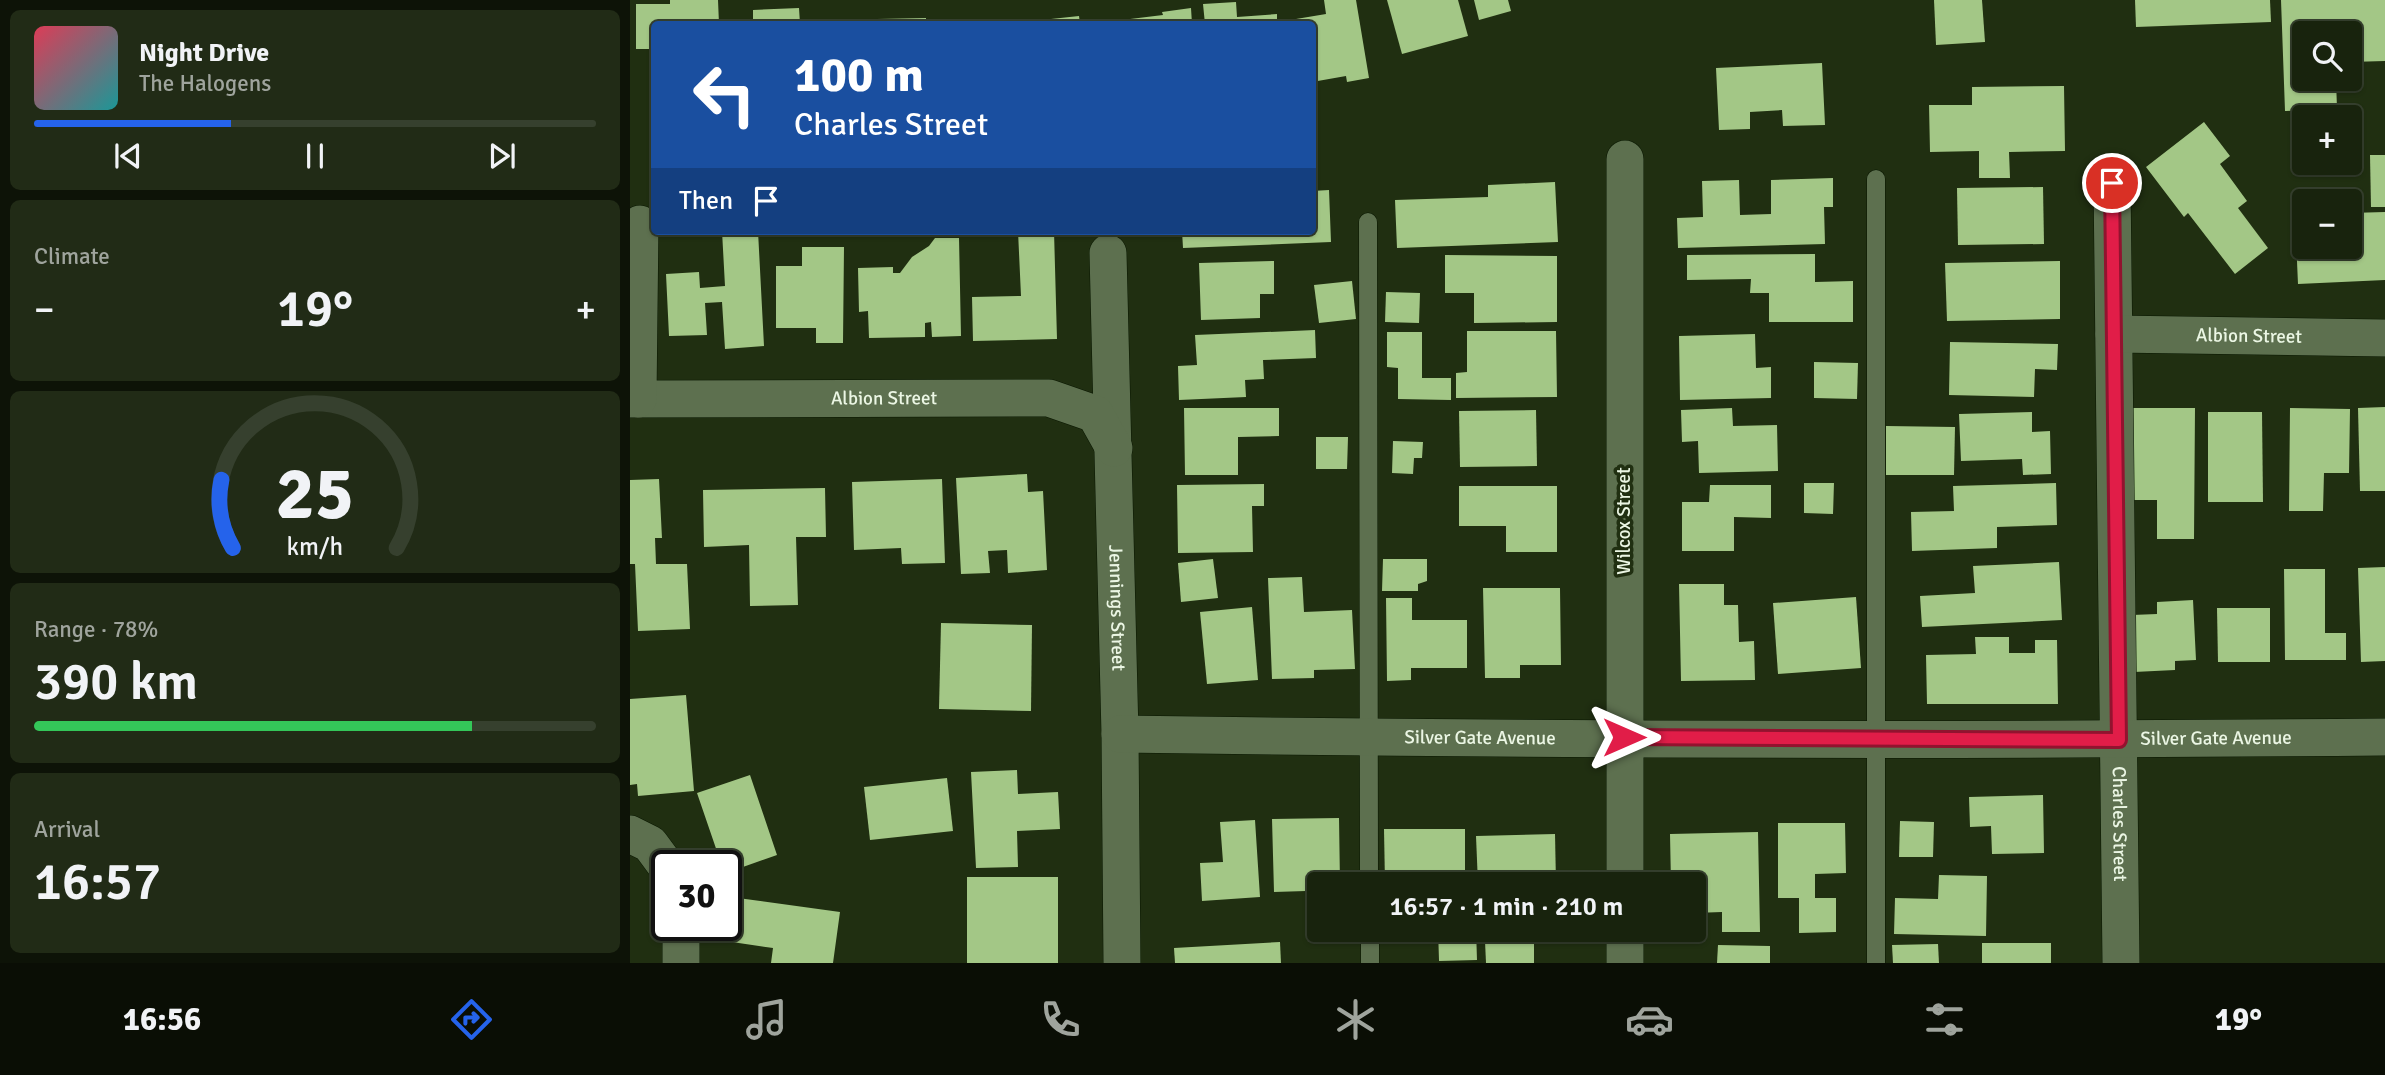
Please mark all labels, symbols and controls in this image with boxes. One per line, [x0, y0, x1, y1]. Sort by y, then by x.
map controls [2292, 21, 2362, 259]
button: search [2292, 21, 2362, 91]
text: Night Drive [139, 37, 269, 69]
text: 100 m [794, 45, 924, 105]
icon: left [679, 49, 770, 140]
text: The Halogens [139, 69, 271, 98]
text: Charles Street [794, 105, 988, 144]
button: + [2292, 105, 2362, 175]
icon: previous [109, 137, 147, 175]
icon: pause [296, 137, 334, 175]
icon: next [483, 137, 521, 175]
pin [2082, 153, 2142, 213]
icon: arrive [2093, 164, 2131, 202]
icon: arrive [747, 182, 785, 220]
text: Then [679, 185, 733, 217]
button: − [2292, 189, 2362, 259]
text: Climate [34, 242, 110, 271]
text: 19° [277, 277, 353, 341]
text: − [34, 286, 55, 333]
text: + [575, 286, 596, 333]
street label: Albion Street [2196, 323, 2303, 349]
street label: Albion Street [831, 386, 937, 411]
text: 25 [276, 450, 354, 539]
street label: Wilcox Street [1612, 467, 1636, 575]
text: km/h [287, 530, 343, 561]
street label: Jennings Street [1103, 544, 1130, 672]
text: Range · 78% [34, 615, 158, 644]
text: 390 km [34, 650, 198, 714]
position arrow [1587, 700, 1661, 774]
street label: Silver Gate Avenue [1404, 725, 1556, 750]
street label: Silver Gate Avenue [2140, 726, 2292, 751]
street label: Charles Street [2107, 766, 2132, 882]
text: Arrival [34, 815, 100, 844]
text: 16:57 [34, 850, 161, 914]
speed limit sign: 30 [651, 850, 742, 941]
text: 16:57 · 1 min · 210 m [1390, 891, 1623, 923]
icon: directions [447, 995, 496, 1044]
icon: music [742, 995, 791, 1044]
icon: phone [1036, 995, 1085, 1044]
icon: climate [1331, 995, 1380, 1044]
icon: car [1625, 995, 1674, 1044]
icon: filters [1920, 995, 1969, 1044]
text: 16:56 [123, 1000, 201, 1039]
text: 19° [2215, 1000, 2262, 1039]

